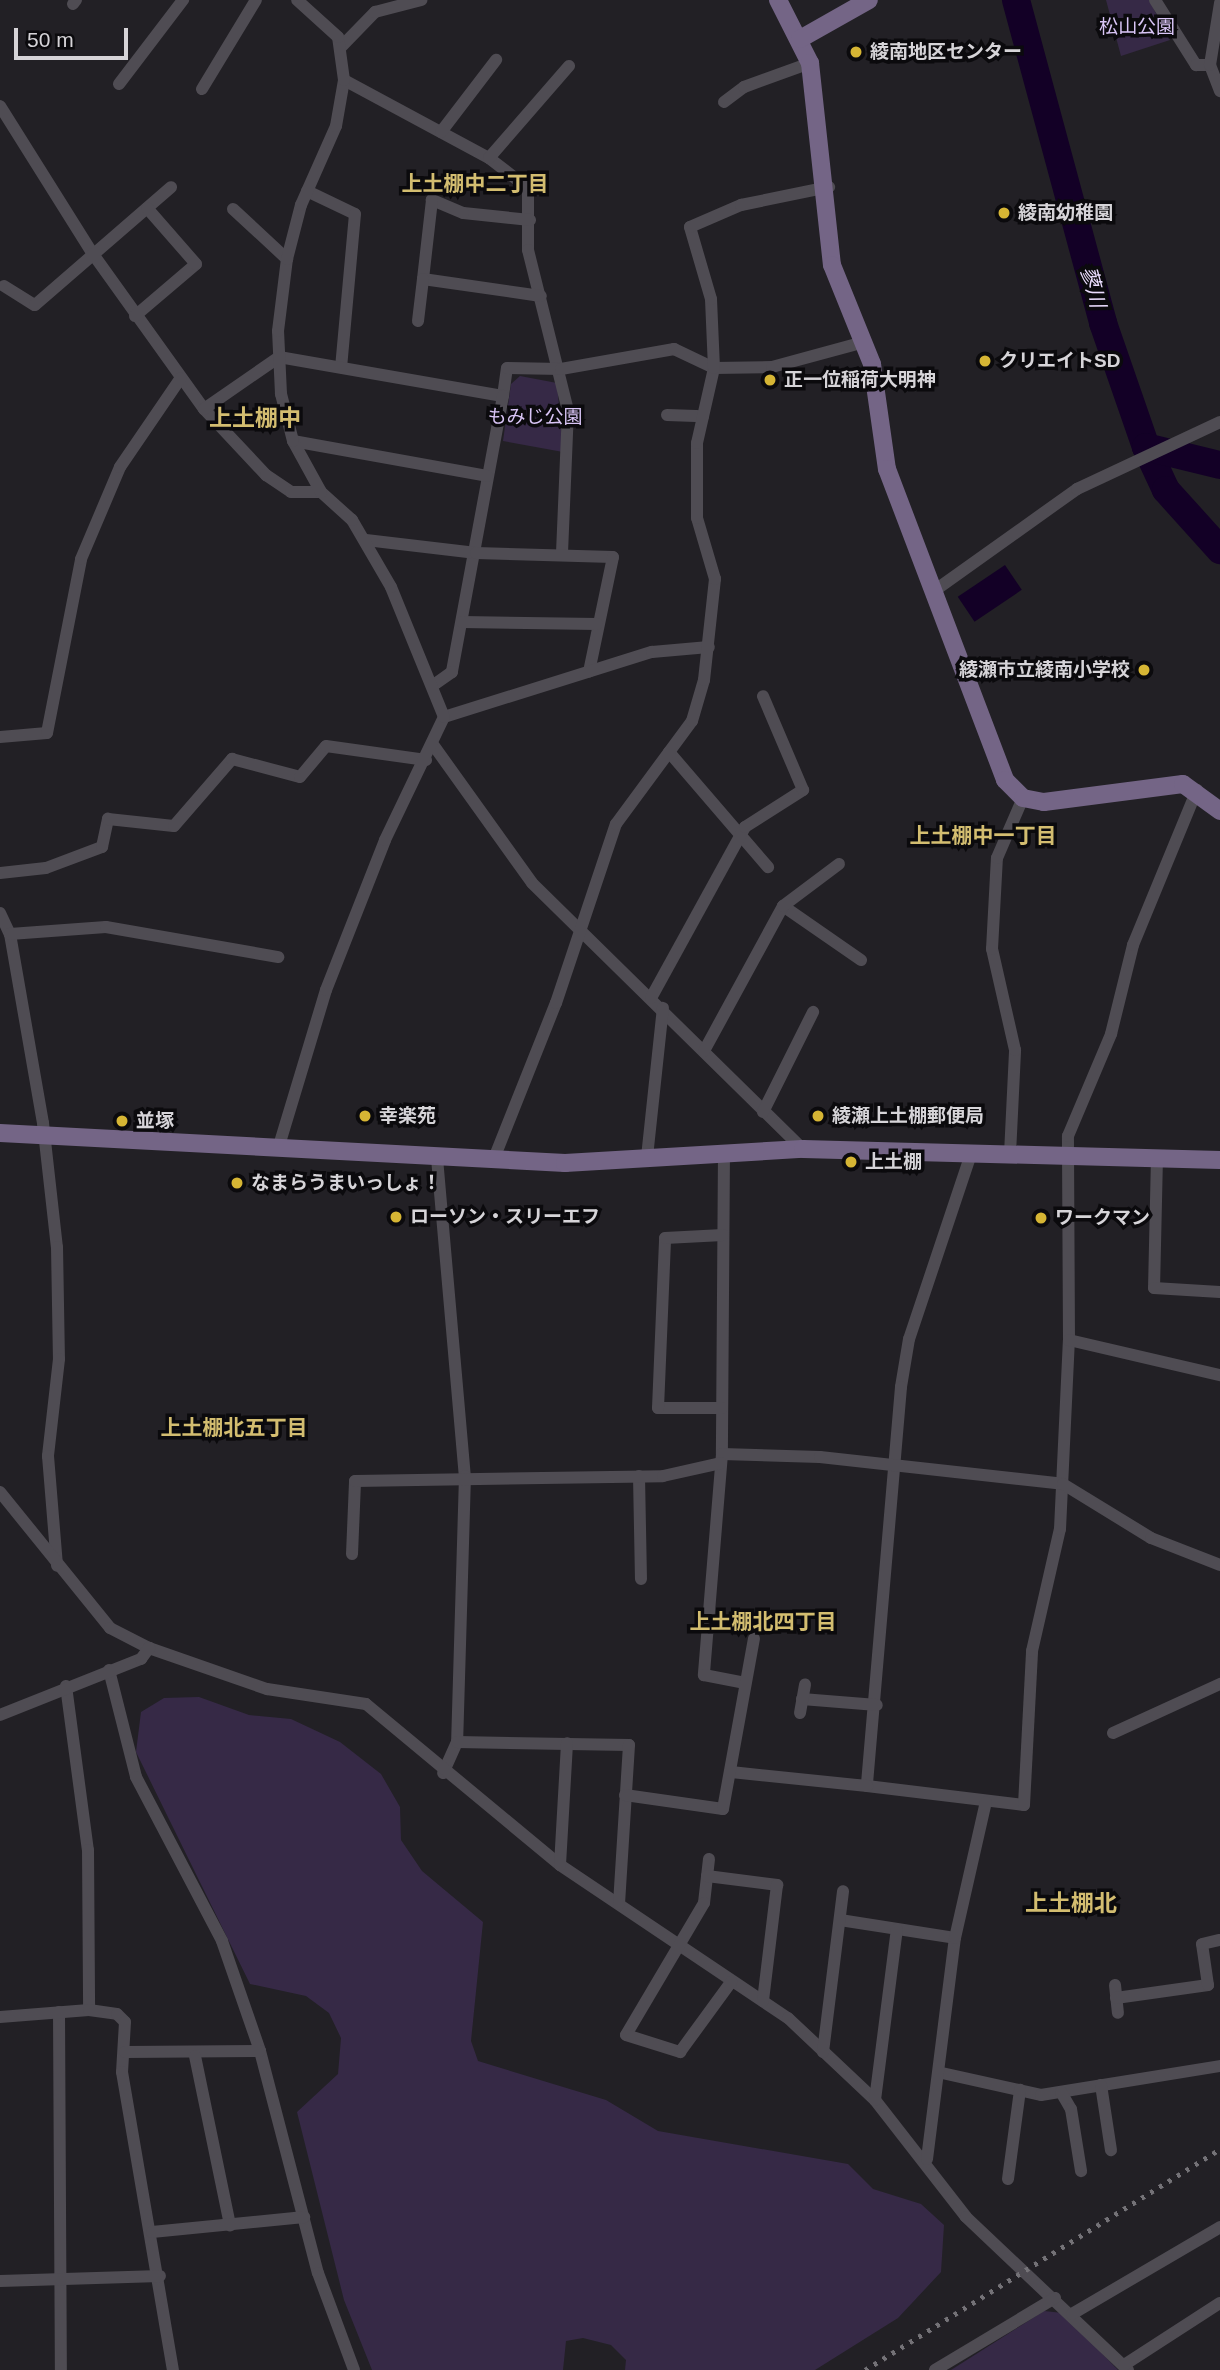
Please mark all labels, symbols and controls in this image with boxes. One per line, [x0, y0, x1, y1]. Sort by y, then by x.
scale bar [18, 14, 131, 58]
park label: 松山公園 [1099, 16, 1175, 38]
text: 50 m [27, 28, 74, 51]
place label: 綾南地区センター [870, 41, 1022, 63]
marker: 綾南地区センター [848, 44, 864, 60]
district label: 上土棚中二丁目 [402, 171, 548, 197]
place label: 綾南幼稚園 [1018, 202, 1113, 224]
marker: 綾南幼稚園 [996, 205, 1012, 221]
water label: 蓼川 [1075, 263, 1111, 311]
place label: クリエイトSD [999, 350, 1120, 372]
marker: クリエイトSD [977, 353, 993, 369]
place label: 正一位稲荷大明神 [784, 369, 936, 391]
marker: 正一位稲荷大明神 [762, 372, 778, 388]
district label: 上土棚中 [209, 404, 301, 432]
park label: もみじ公園 [488, 406, 582, 428]
place label: 綾瀬市立綾南小学校 [959, 659, 1130, 681]
marker: 綾瀬市立綾南小学校 [1136, 662, 1152, 678]
district label: 上土棚中一丁目 [910, 823, 1056, 849]
place label: 幸楽苑 [379, 1105, 436, 1127]
place label: 綾瀬上土棚郵便局 [832, 1105, 984, 1127]
marker: 幸楽苑 [357, 1108, 373, 1124]
marker: 綾瀬上土棚郵便局 [810, 1108, 826, 1124]
place label: 並塚 [136, 1110, 174, 1132]
marker: 並塚 [114, 1113, 130, 1129]
place label: 上土棚 [865, 1151, 922, 1173]
marker: 上土棚 [843, 1154, 859, 1170]
place label: なまらうまいっしょ！ [251, 1172, 441, 1194]
marker: なまらうまいっしょ！ [229, 1175, 245, 1191]
place label: ローソン・スリーエフ [410, 1206, 600, 1228]
place label: ワークマン [1055, 1207, 1150, 1229]
marker: ローソン・スリーエフ [388, 1209, 404, 1225]
marker: ワークマン [1033, 1210, 1049, 1226]
district label: 上土棚北五丁目 [161, 1415, 307, 1441]
district label: 上土棚北四丁目 [690, 1609, 836, 1635]
district label: 上土棚北 [1025, 1889, 1117, 1917]

